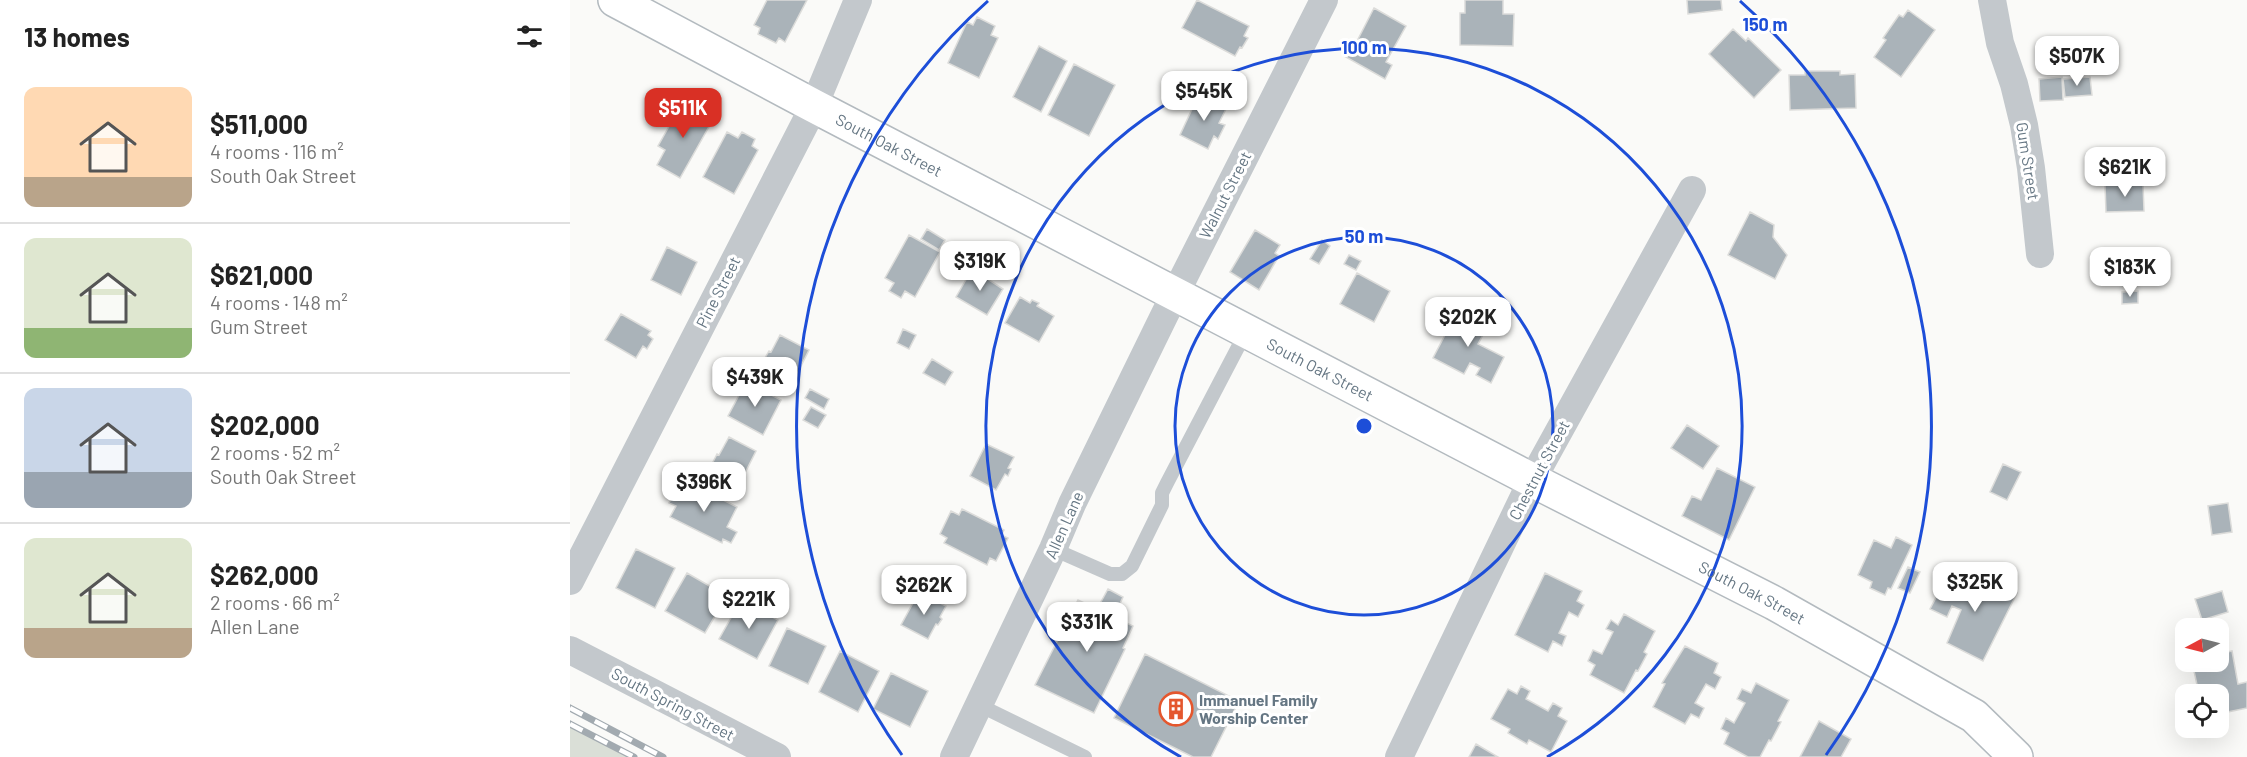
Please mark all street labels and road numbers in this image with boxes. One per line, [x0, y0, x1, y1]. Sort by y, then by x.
street label: South Oak Street [833, 109, 946, 180]
street label: Gum Street [2013, 121, 2044, 201]
street label: Walnut Street [1195, 148, 1255, 241]
street label: Pine Street [692, 253, 744, 331]
street label: South Oak Street [1264, 334, 1377, 405]
street label: Chestnut Street [1504, 417, 1573, 523]
street label: Allen Lane [1040, 488, 1087, 561]
street label: South Oak Street [1696, 556, 1809, 628]
street label: South Spring Street [609, 663, 738, 744]

